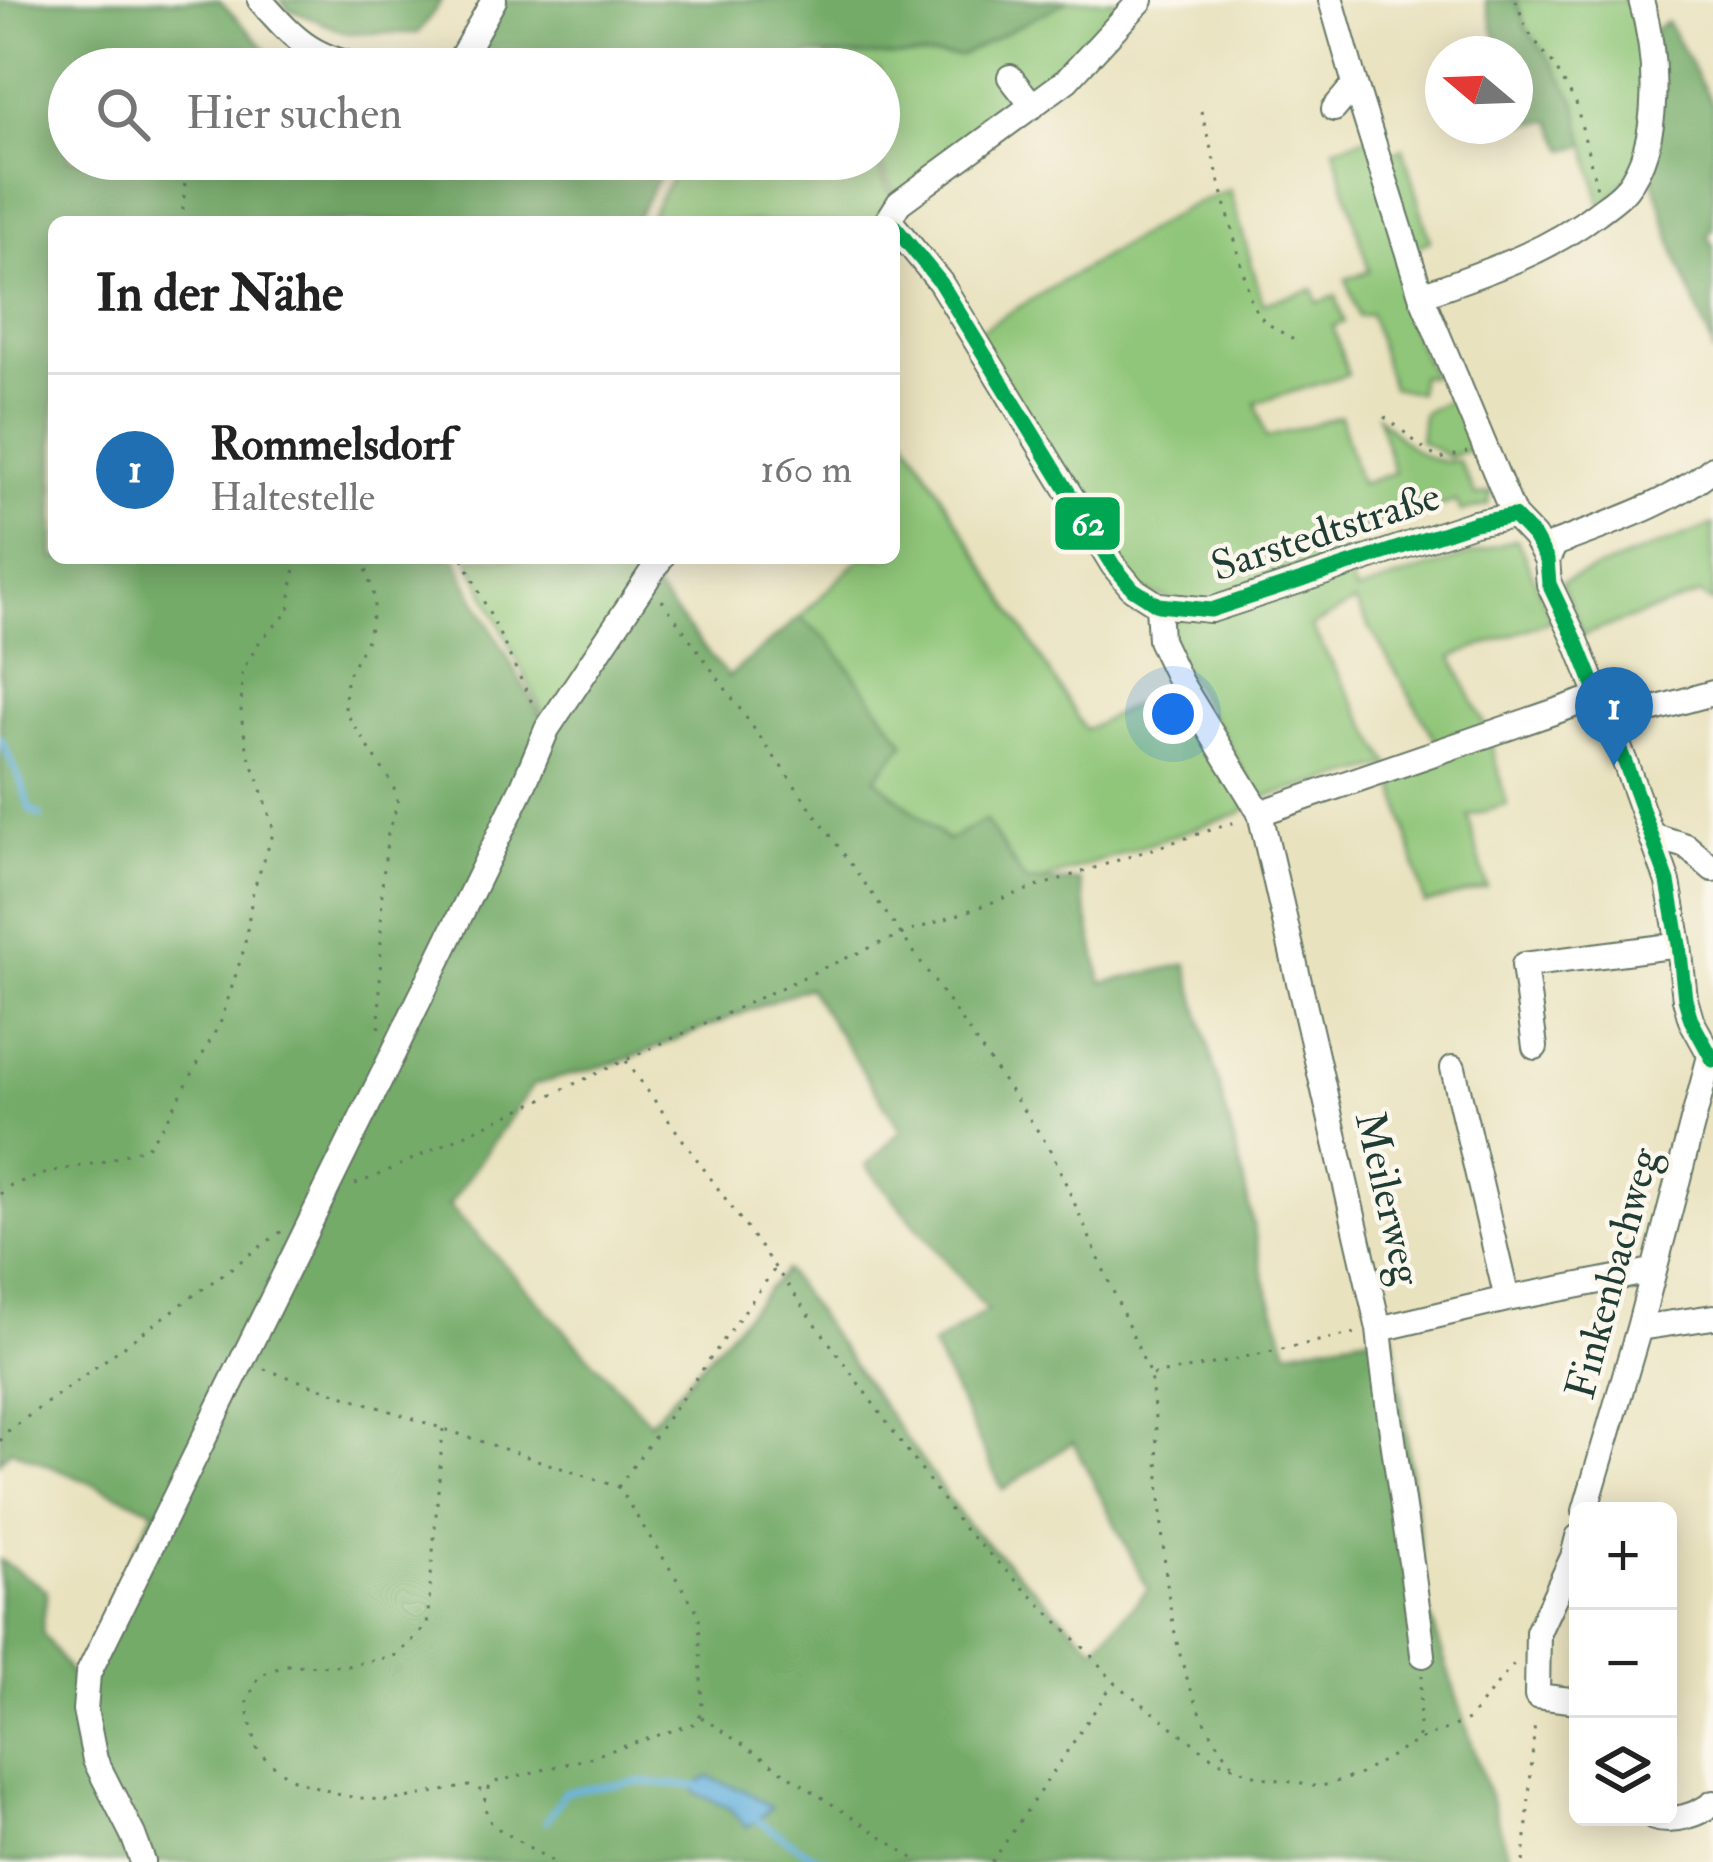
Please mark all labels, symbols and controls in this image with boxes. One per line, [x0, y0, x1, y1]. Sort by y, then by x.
north arrow [1425, 36, 1533, 144]
search box [48, 48, 900, 180]
icon: search [90, 81, 156, 147]
text: Hier suchen [186, 86, 402, 142]
text: In der Nähe [96, 262, 343, 326]
text: Rommelsdorf [210, 417, 454, 473]
text: 1 [128, 445, 142, 494]
text: 160 m [760, 445, 852, 494]
street label: Sarstedtstraße [1205, 471, 1446, 593]
text: Haltestelle [210, 473, 375, 522]
line badge: 62 [1053, 495, 1122, 552]
text: 62 [1071, 504, 1105, 545]
pin: 1 [1575, 667, 1653, 766]
your location [1143, 684, 1203, 744]
street label: Meilerweg [1343, 1107, 1434, 1291]
street label: Finkenbachweg [1554, 1141, 1672, 1405]
map controls [1569, 1502, 1677, 1826]
button: + [1569, 1502, 1677, 1610]
button: − [1569, 1610, 1677, 1718]
button: layers [1569, 1718, 1677, 1826]

